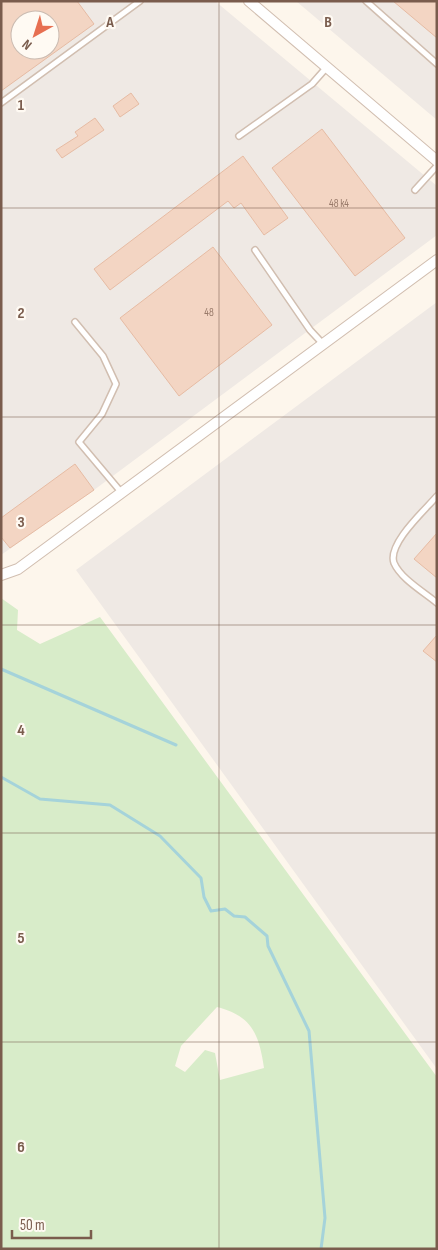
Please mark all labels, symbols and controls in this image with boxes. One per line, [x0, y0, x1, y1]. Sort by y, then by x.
north arrow [10, 10, 60, 60]
text: A [105, 13, 114, 32]
text: B [324, 13, 332, 32]
text: N [19, 36, 35, 54]
text: 1 [18, 96, 25, 115]
house number: 48 к4 [329, 197, 349, 210]
text: 2 [17, 304, 25, 323]
house number: 48 [204, 306, 214, 319]
text: 3 [17, 513, 25, 532]
text: 4 [17, 721, 25, 740]
text: 5 [17, 929, 25, 948]
text: 6 [17, 1138, 25, 1157]
scale bar [12, 1208, 91, 1240]
text: 50 m [20, 1216, 45, 1235]

